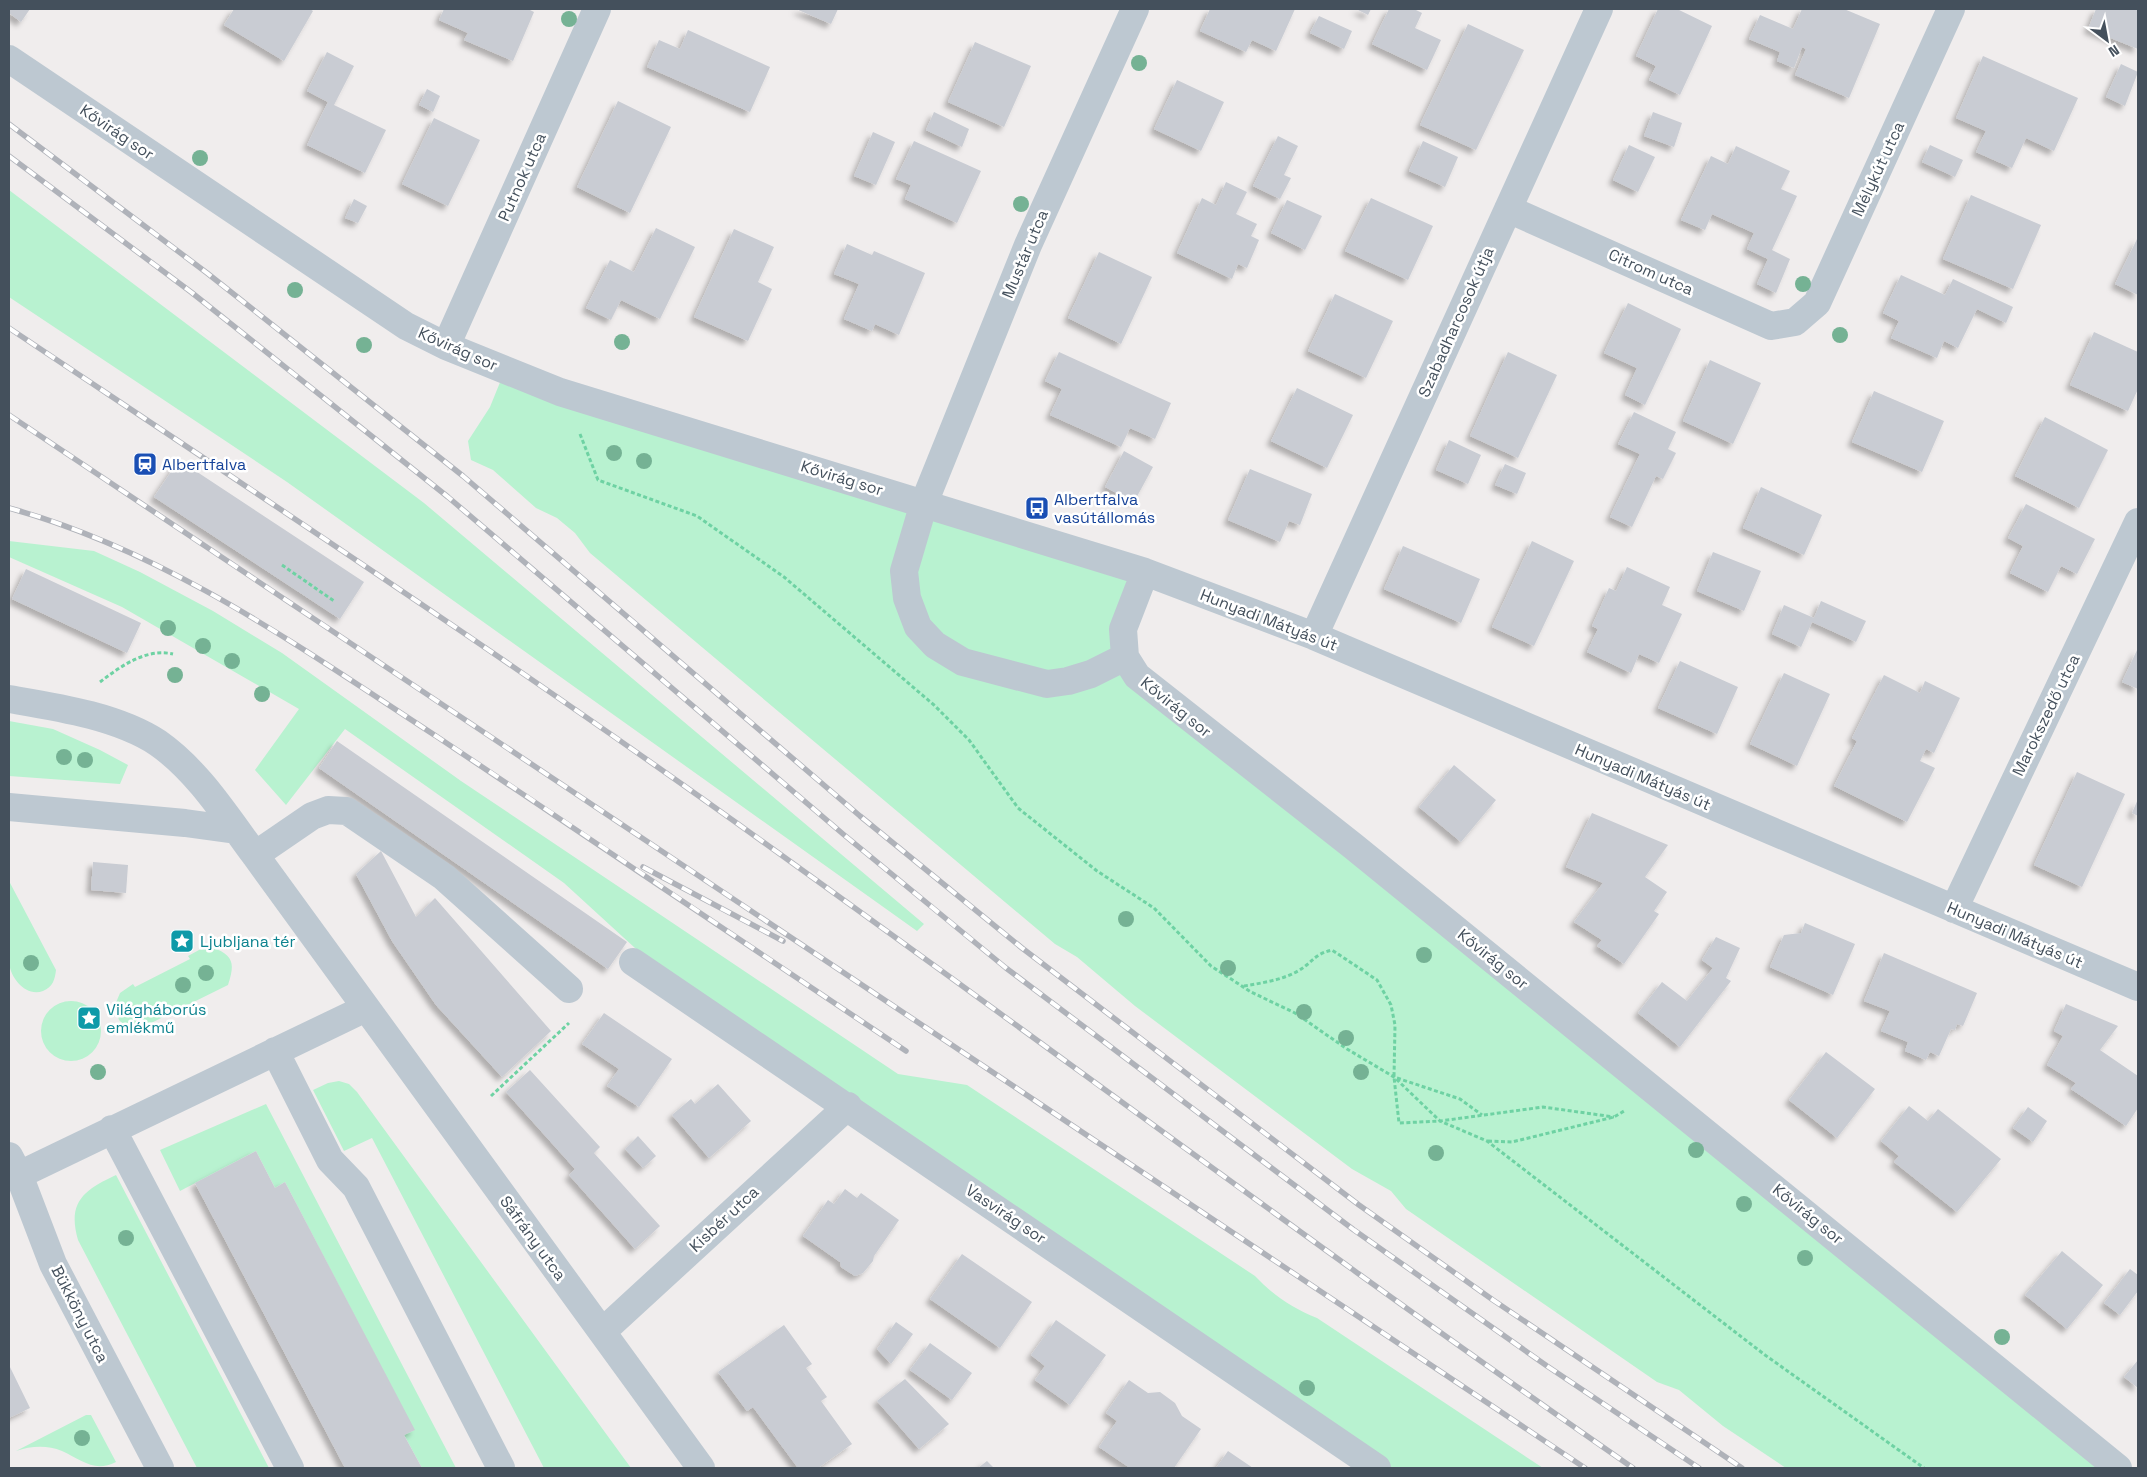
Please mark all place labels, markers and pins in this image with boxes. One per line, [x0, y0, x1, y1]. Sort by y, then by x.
station icon: Albertfalva [132, 451, 158, 477]
place label: Albertfalva [162, 454, 246, 475]
place label: Albertfalva vasútállomás [1054, 489, 1155, 528]
bus stop icon: Albertfalva vasútállomás [1024, 495, 1050, 521]
place icon: Ljubljana tér [169, 928, 195, 954]
place label: Ljubljana tér [200, 931, 296, 952]
place label: Világháborús emlékmű [106, 999, 206, 1038]
place icon: Világháborús emlékmű [76, 1005, 102, 1031]

